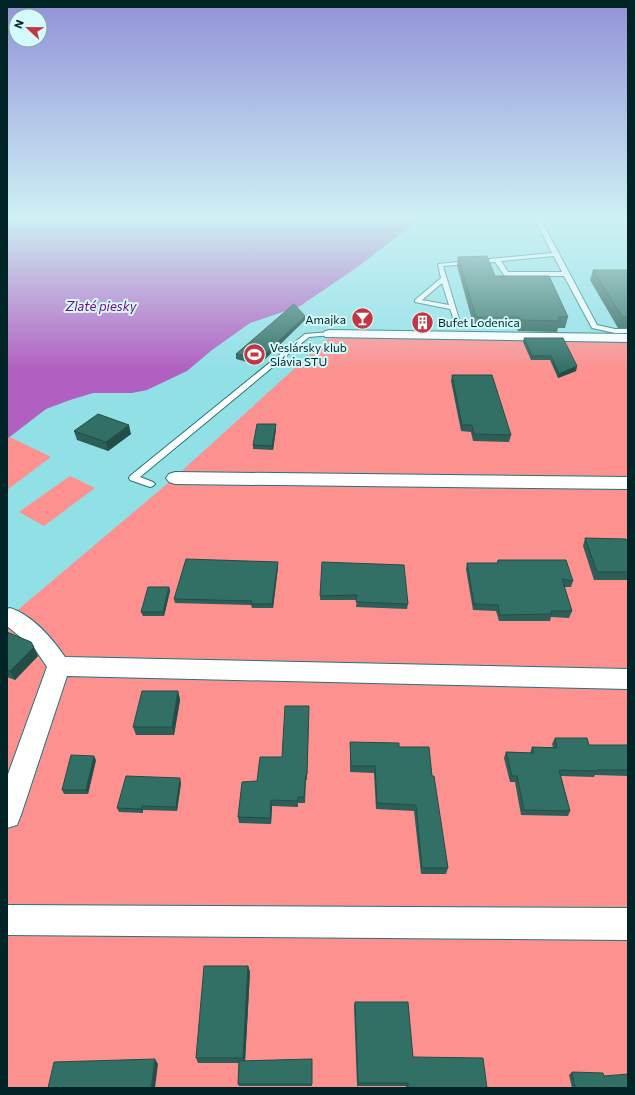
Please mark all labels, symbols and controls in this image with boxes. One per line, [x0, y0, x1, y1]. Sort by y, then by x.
north arrow [8, 8, 48, 48]
text: N [11, 18, 26, 30]
water label: Zlaté piesky [64, 298, 138, 314]
bar icon: Amajka [349, 306, 375, 332]
building icon: Bufet Lodenica [410, 309, 436, 335]
place label: Amajka [305, 312, 346, 326]
place label: Bufet Lodenica [438, 315, 520, 329]
place label: Veslársky klub Slávia STU [270, 340, 347, 368]
sports icon: Veslársky klub Slávia STU [241, 341, 267, 367]

